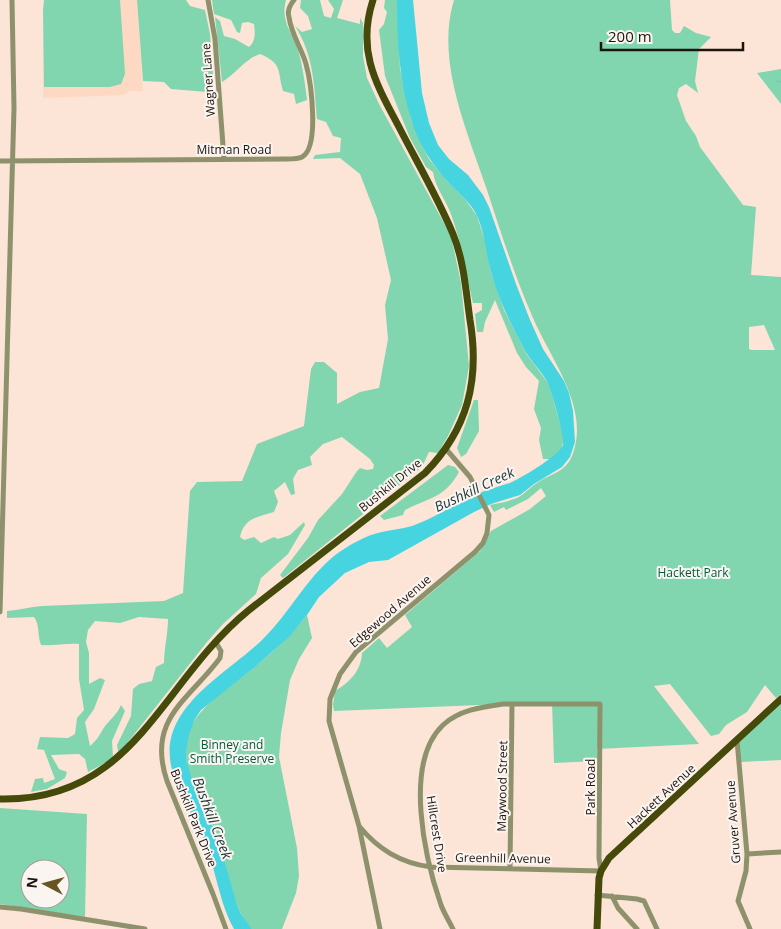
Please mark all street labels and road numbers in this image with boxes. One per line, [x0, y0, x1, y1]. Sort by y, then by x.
street label: Wagner Lane [197, 43, 219, 117]
street label: Mitman Road [197, 141, 272, 158]
street label: Bushkill Drive [355, 454, 425, 516]
street label: Edgewood Avenue [345, 571, 435, 651]
street label: Maywood Street [493, 740, 511, 832]
street label: Park Road [582, 759, 599, 815]
street label: Hackett Avenue [623, 760, 699, 832]
street label: Bushkill Park Drive [167, 766, 222, 870]
street label: Gruver Avenue [722, 779, 744, 864]
street label: Hillcrest Drive [423, 794, 452, 874]
street label: Greenhill Avenue [455, 849, 551, 867]

